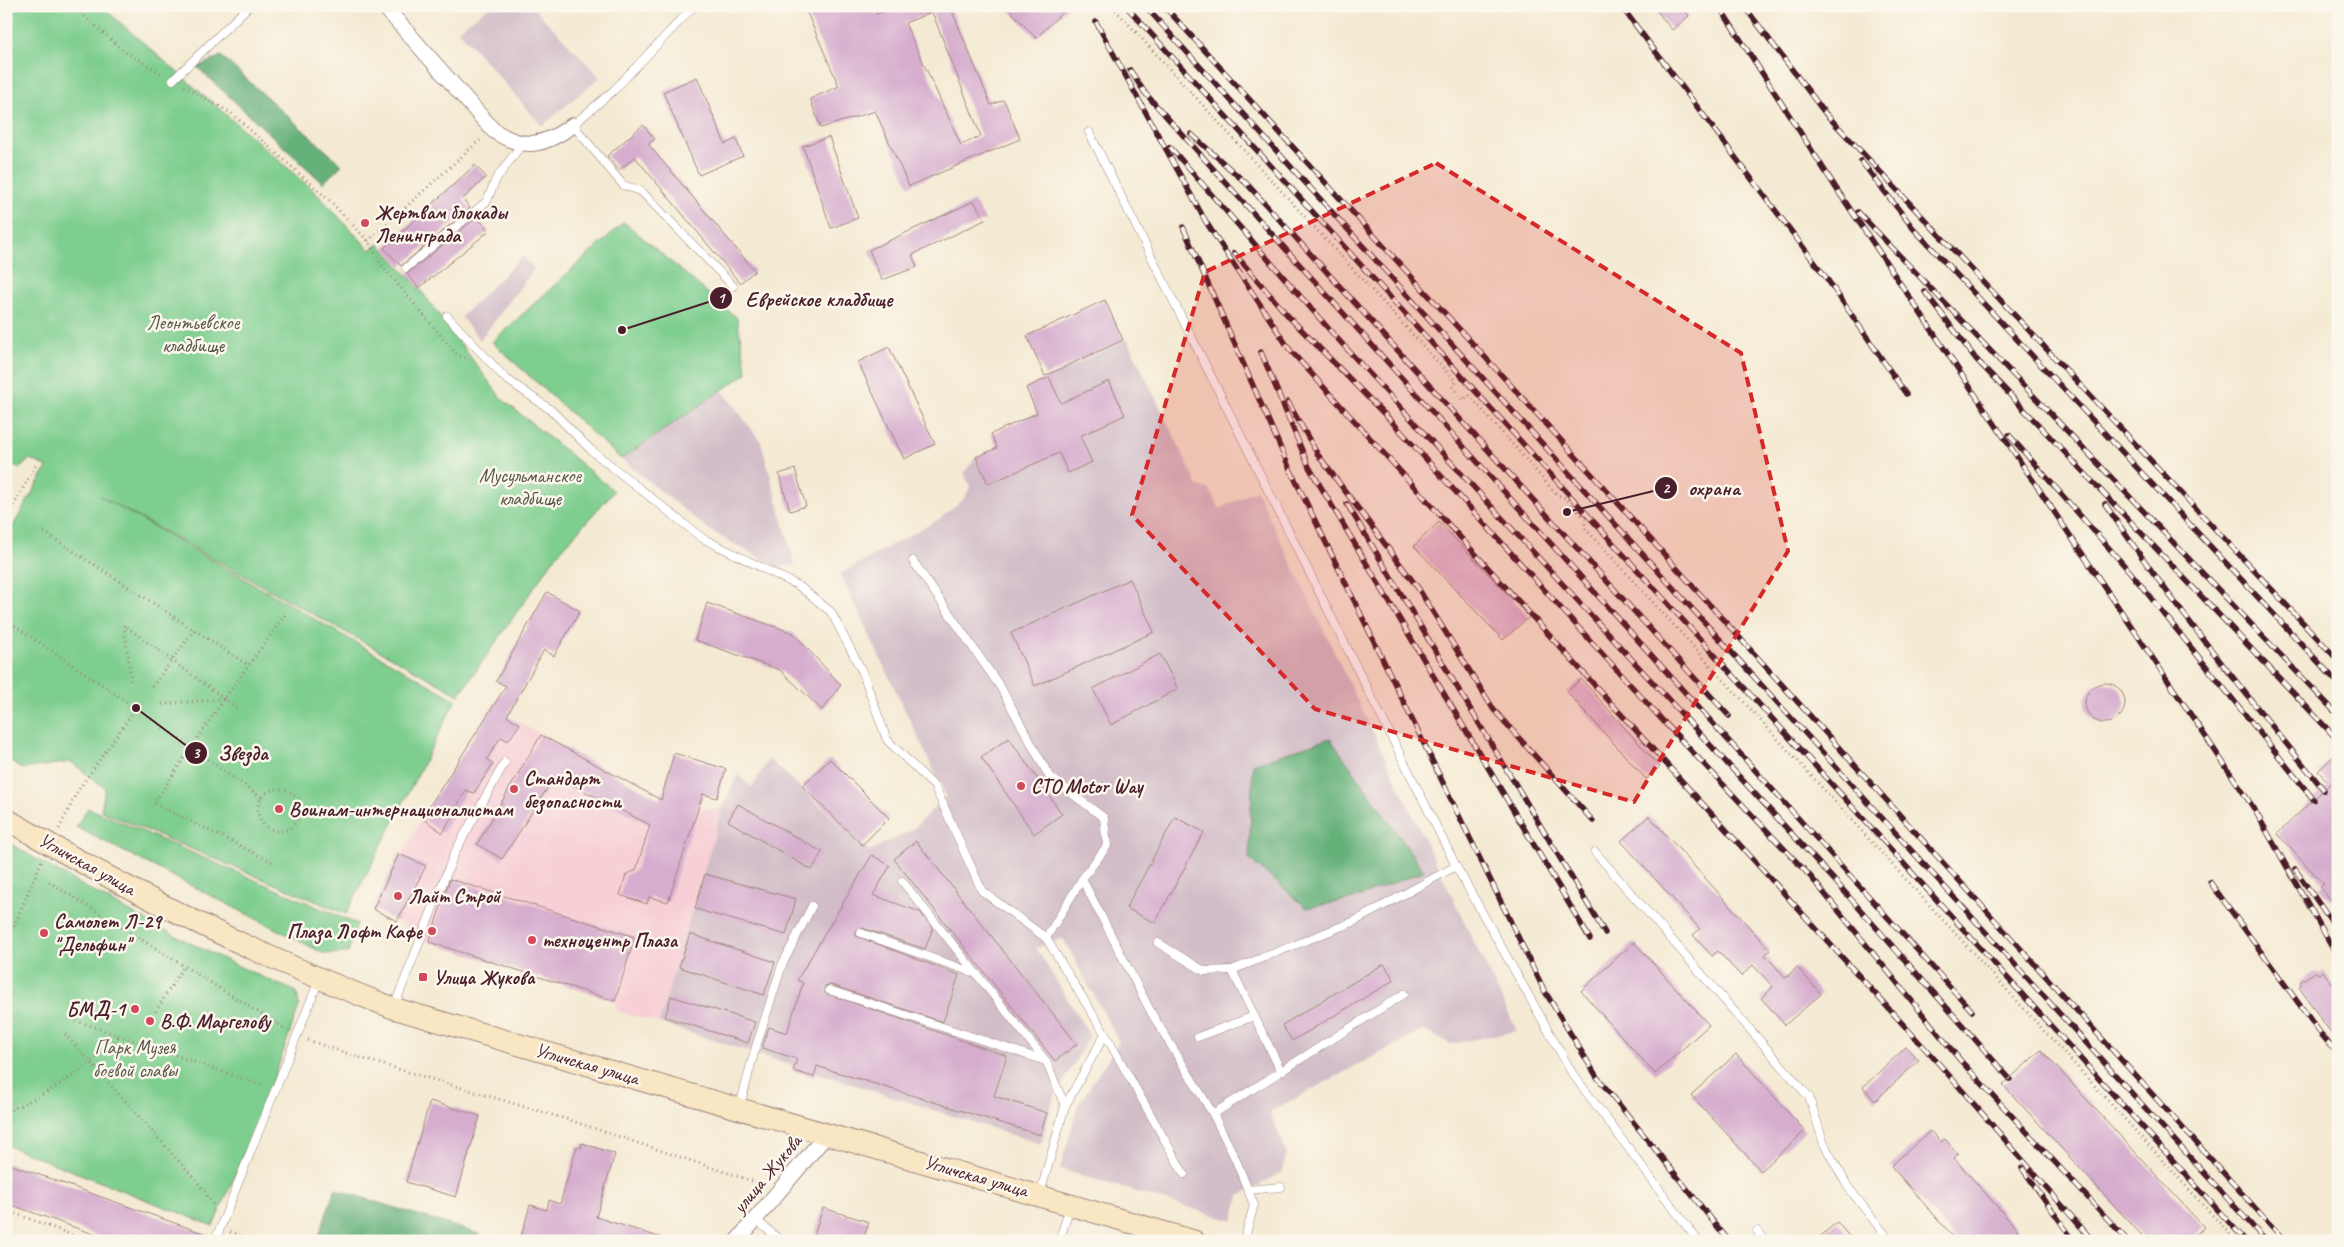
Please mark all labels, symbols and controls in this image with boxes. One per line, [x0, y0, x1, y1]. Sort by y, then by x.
place label: Жертвам блокады Ленинграда [375, 200, 509, 248]
marker: Жертвам блокады Ленинграда [359, 217, 371, 229]
callout: Еврейское кладбище [709, 280, 905, 316]
text: Еврейское кладбище [746, 286, 894, 312]
text: 1 [718, 289, 727, 308]
park label: Леонтьевское кладбище [147, 310, 241, 358]
park label: Мусульманское кладбище [479, 463, 583, 511]
callout: охрана [1653, 470, 1750, 506]
text: охрана [1688, 475, 1742, 501]
text: 2 [1663, 479, 1671, 498]
callout: Звезда [183, 735, 278, 771]
text: Звезда [218, 740, 270, 767]
text: 3 [193, 744, 201, 763]
place label: Стандарт безопасности [524, 766, 622, 815]
place label: СТО Motor Way [1031, 774, 1145, 799]
marker: СТО Motor Way [1015, 780, 1027, 792]
marker: Стандарт безопасности [508, 783, 520, 795]
place label: Воинам-интернационалистам [289, 797, 514, 822]
marker: Воинам-интернационалистам [273, 803, 285, 815]
street label: Угличская улица [34, 827, 142, 902]
place label: Лайт Строй [408, 884, 502, 909]
marker: Лайт Строй [392, 890, 404, 902]
place label: Самолет Л-29 "Дельфин" [54, 909, 163, 957]
place label: Плаза Лофт Кафе [287, 919, 424, 945]
marker: Плаза Лофт Кафе [426, 925, 438, 937]
marker: Самолет Л-29 "Дельфин" [38, 927, 50, 939]
place label: техноцентр Плаза [542, 928, 679, 953]
marker: техноцентр Плаза [526, 934, 538, 946]
place label: Улица Жукова [433, 965, 536, 990]
marker: Улица Жукова [417, 971, 429, 983]
place label: БМД-1 [67, 997, 127, 1022]
marker: БМД-1 [129, 1003, 141, 1015]
place label: В.Ф. Маргелову [160, 1009, 272, 1034]
marker: В.Ф. Маргелову [144, 1015, 156, 1027]
park label: Парк Музея боевой славы [93, 1035, 179, 1083]
street label: Угличская улица [532, 1037, 644, 1091]
street label: улица Жукова [726, 1128, 808, 1219]
street label: Угличская улица [921, 1149, 1033, 1203]

